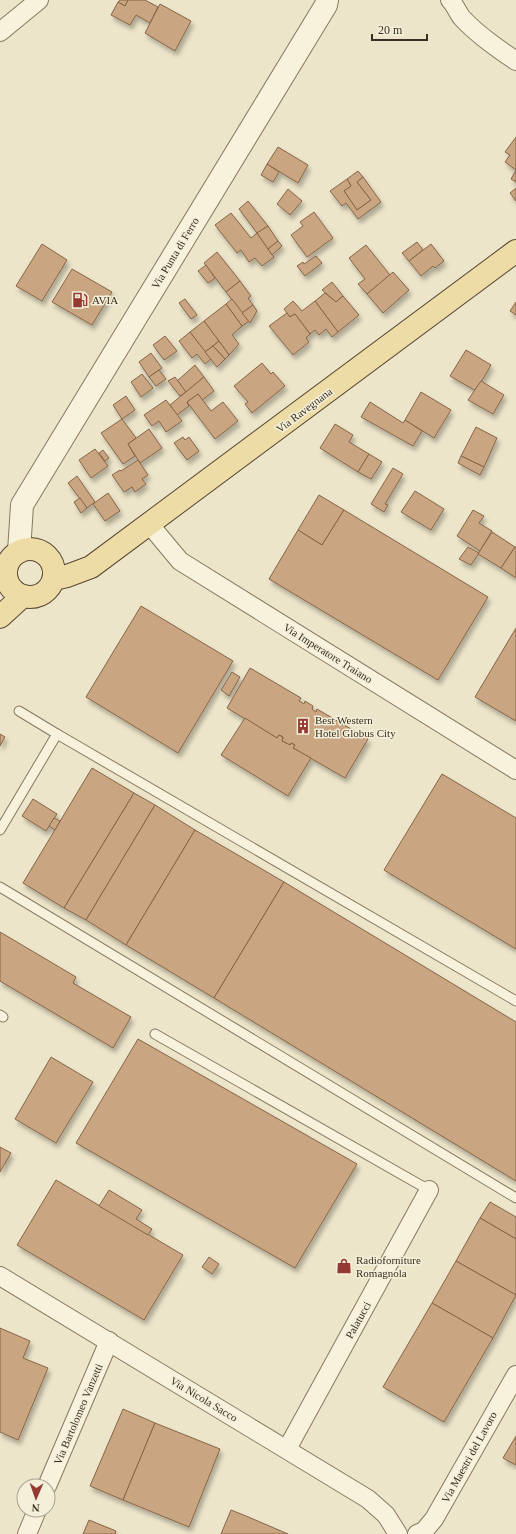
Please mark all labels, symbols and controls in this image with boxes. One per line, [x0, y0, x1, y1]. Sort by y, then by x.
scale bar [372, 16, 427, 42]
text: 20 m [378, 23, 403, 37]
street label: Via Punta di Ferro [149, 215, 201, 291]
fuel station icon: AVIA [71, 291, 89, 309]
place label: AVIA [92, 294, 118, 306]
street label: Via Ravegnana [274, 385, 334, 435]
street label: Via Imperatore Traiano [281, 621, 375, 686]
place label: Best Western Hotel Globus City [315, 714, 396, 739]
building icon: Best Western Hotel Globus City [294, 717, 312, 735]
place label: Radioforniture Romagnola [356, 1254, 421, 1279]
shop icon: Radioforniture Romagnola [335, 1257, 353, 1275]
street label: Palatucci [343, 1299, 373, 1341]
street label: Via Bartolomeo Vanzetti [51, 1362, 105, 1466]
street label: Via Nicola Sacco [168, 1374, 240, 1424]
street label: Via Maestri del Lavoro [439, 1409, 499, 1505]
north arrow [16, 1478, 56, 1518]
text: N [31, 1502, 40, 1514]

